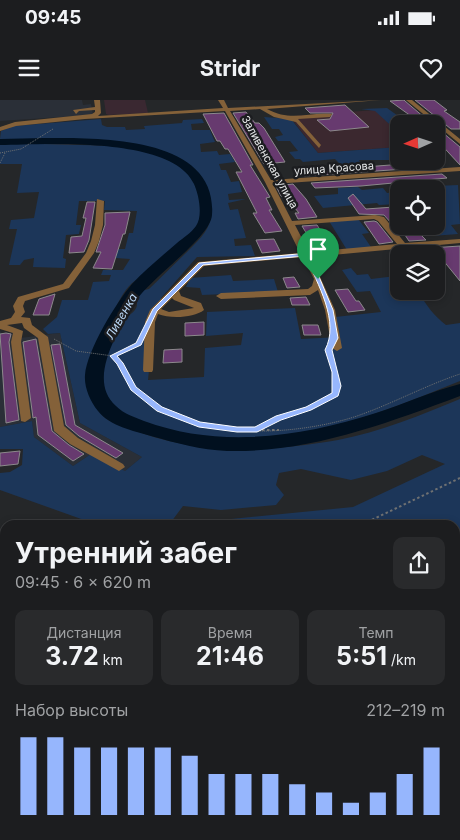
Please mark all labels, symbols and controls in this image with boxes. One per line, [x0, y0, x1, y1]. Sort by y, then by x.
text: 09:45 [25, 6, 82, 29]
icon: menu [15, 54, 43, 82]
icon: heart [417, 54, 445, 82]
text: Stridr [200, 55, 260, 81]
street label: Заливенская улица [239, 113, 301, 211]
north arrow [390, 115, 445, 170]
map controls [390, 115, 445, 300]
street label: улица Красова [294, 158, 374, 178]
button: locate [390, 180, 445, 235]
pin [297, 228, 339, 279]
icon: arrive [304, 235, 332, 263]
button: layers [390, 245, 445, 300]
water label: Ливенка [102, 290, 140, 342]
text: Утренний забег [15, 536, 237, 570]
button: share [393, 537, 445, 589]
text: 09:45 · 6 × 620 m [15, 572, 151, 592]
text: Дистанция [47, 624, 121, 641]
text: Время [208, 624, 252, 641]
text: Темп [358, 624, 394, 641]
text: 3.72 [45, 641, 99, 671]
text: 21:46 [196, 641, 264, 671]
text: 5:51 [336, 641, 387, 671]
text: km [99, 651, 123, 668]
text: /km [387, 651, 416, 668]
text: Набор высоты [15, 700, 128, 720]
text: 212–219 m [366, 700, 445, 720]

